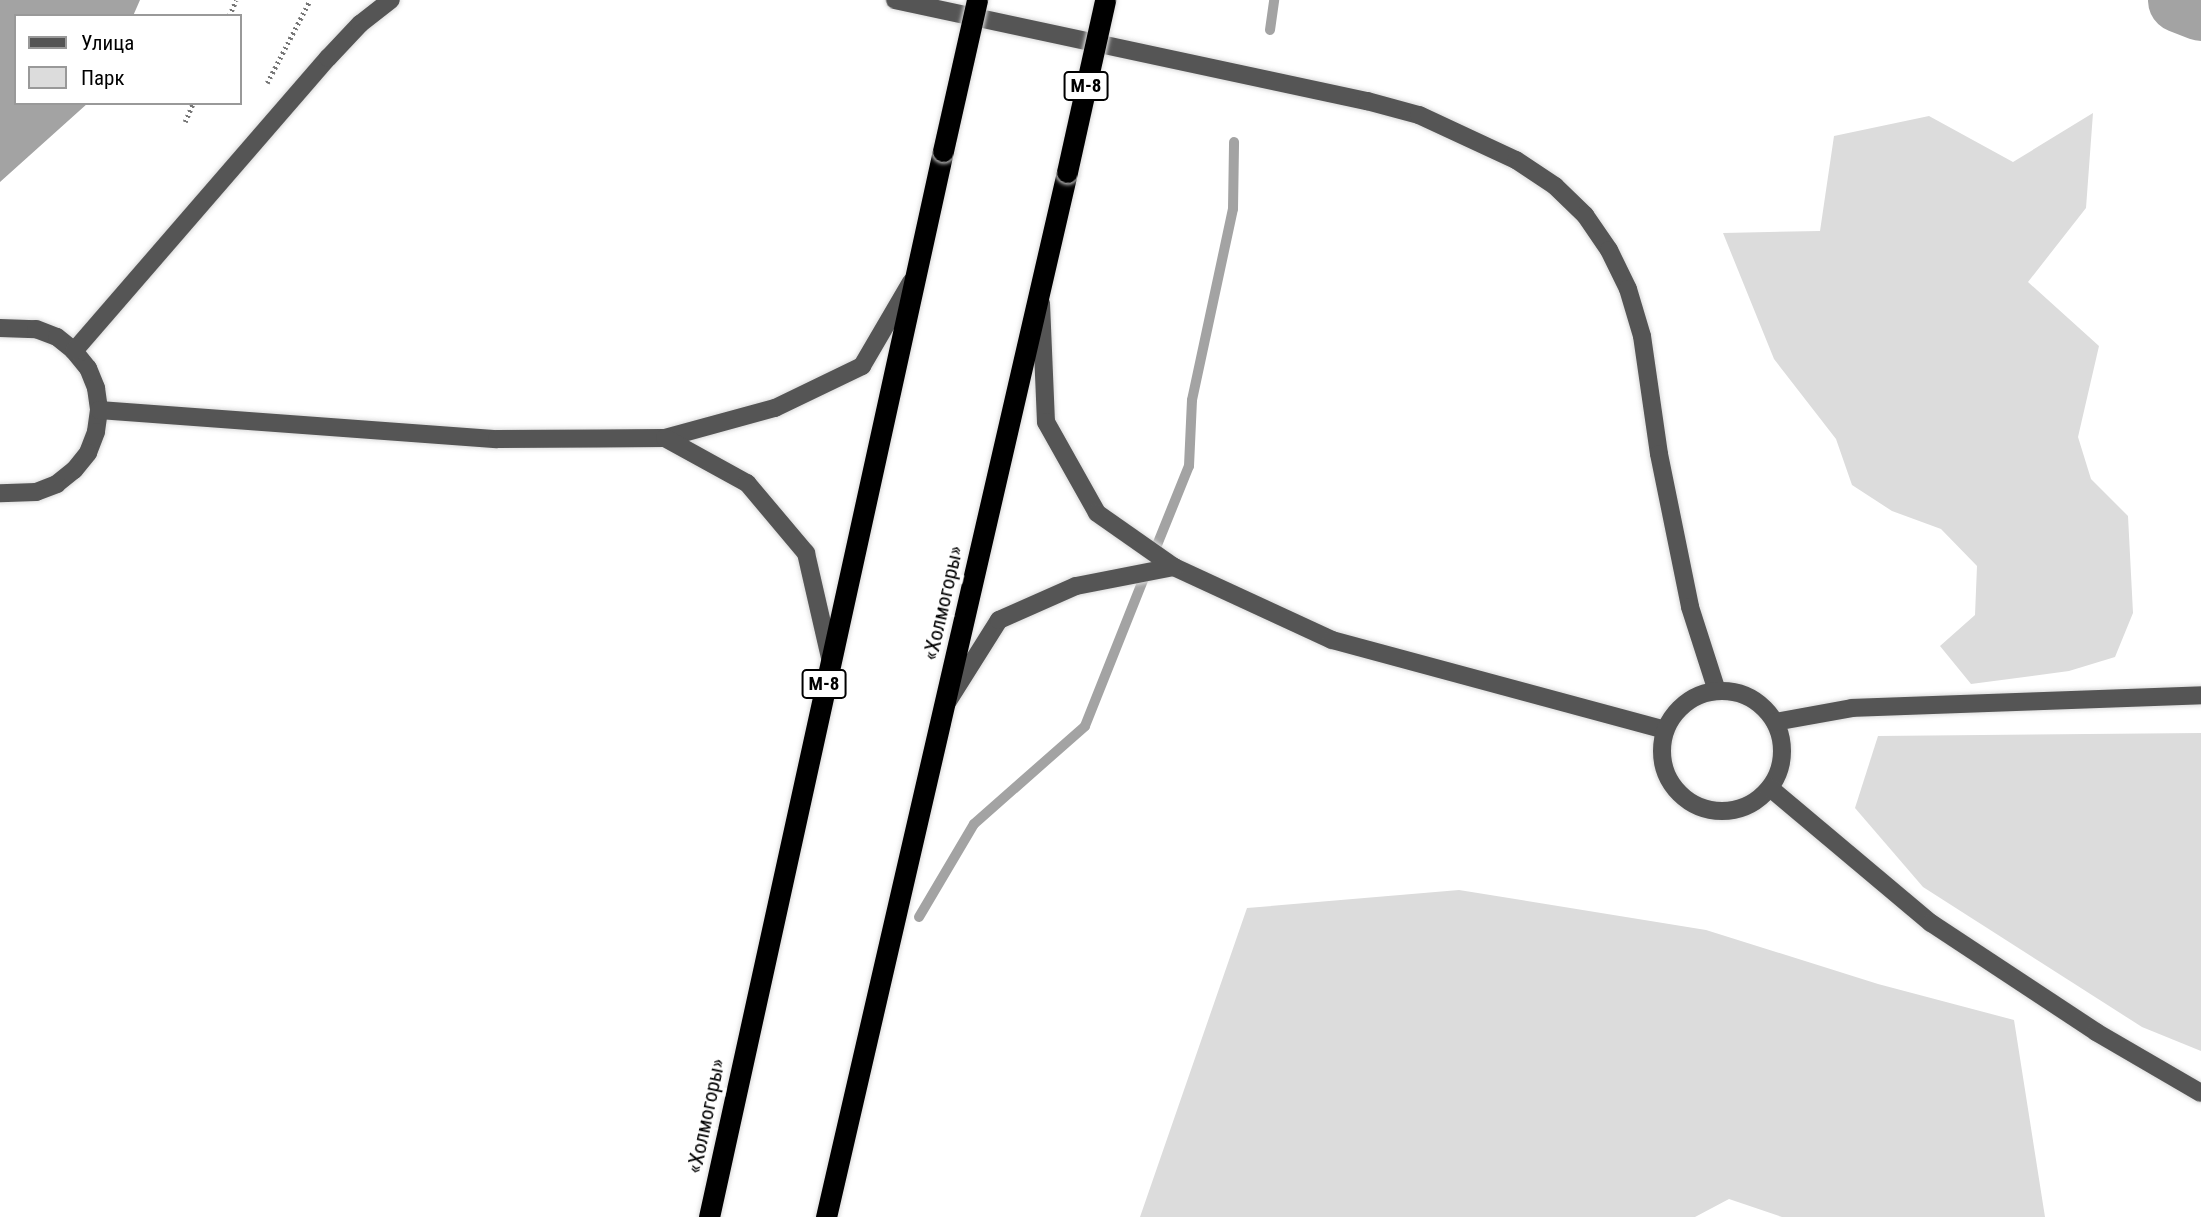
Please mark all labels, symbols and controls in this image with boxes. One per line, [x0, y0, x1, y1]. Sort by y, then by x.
legend [14, 14, 242, 105]
text: Улица [81, 31, 134, 55]
text: Парк [81, 66, 125, 90]
road number: М-8 [1063, 71, 1109, 102]
street label: «Холмогоры» [918, 543, 968, 663]
road number: М-8 [801, 668, 847, 699]
street label: «Холмогоры» [682, 1056, 730, 1176]

